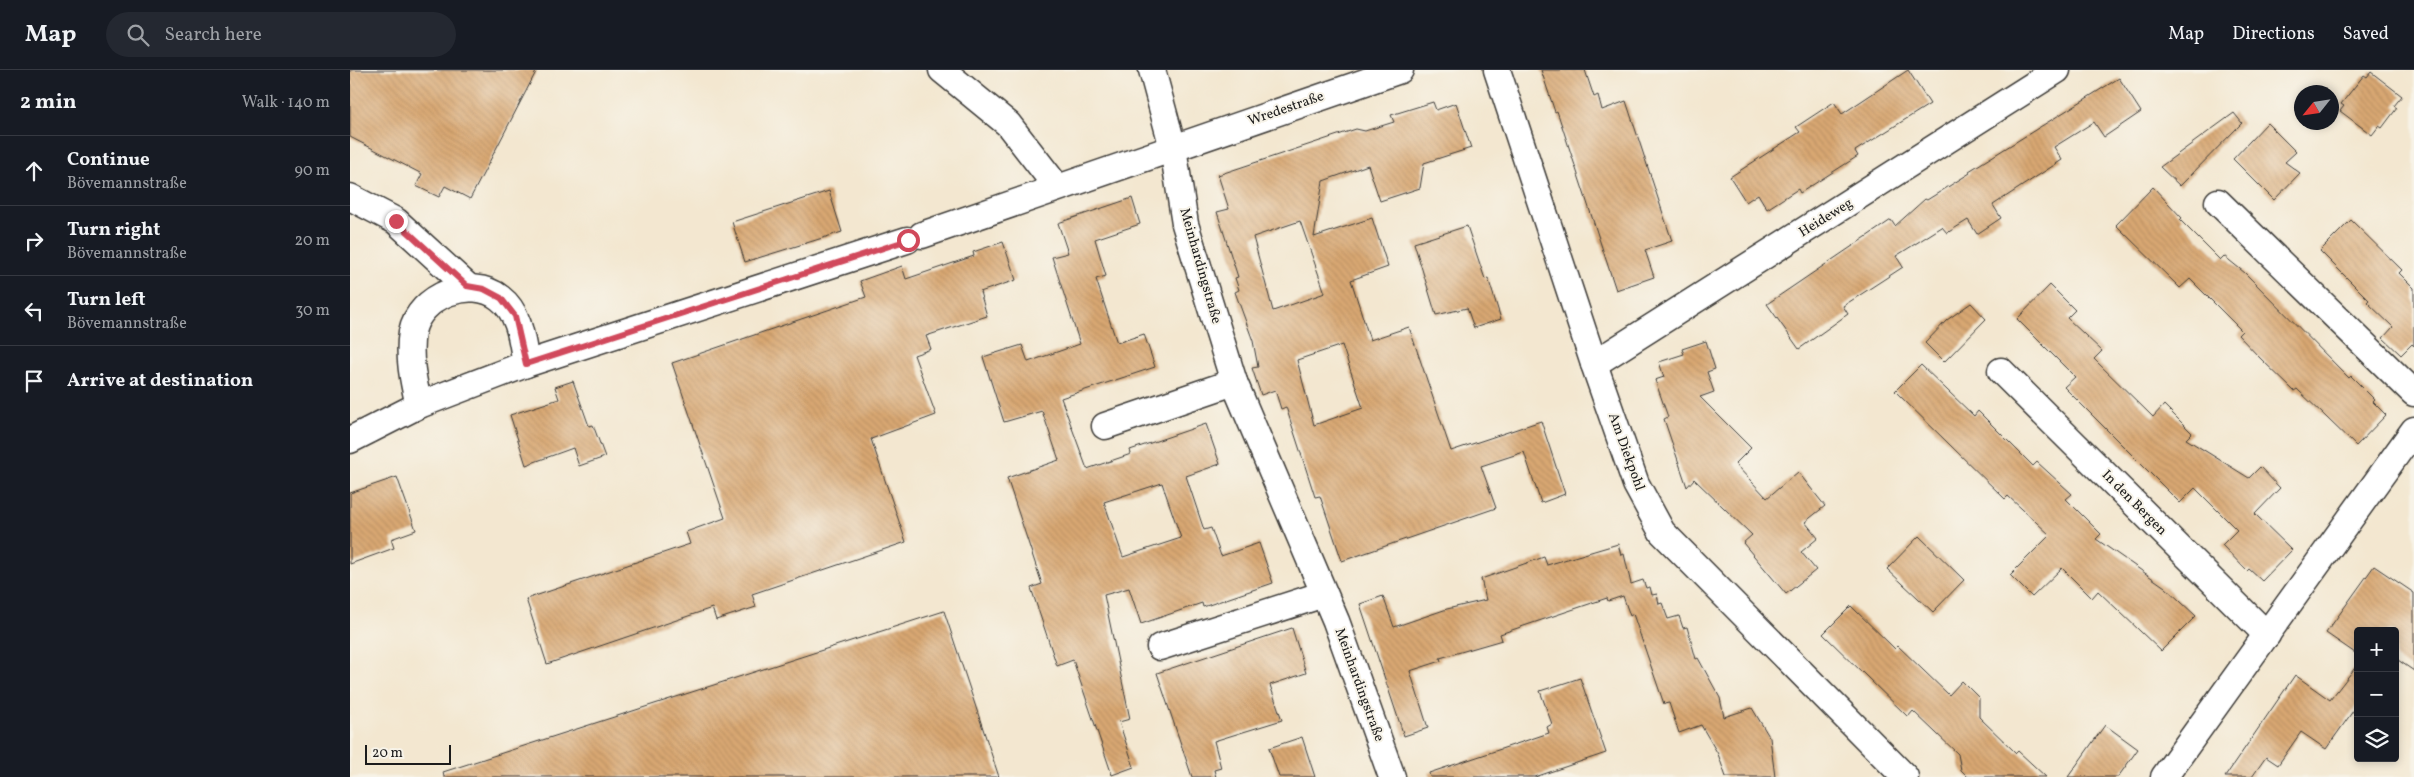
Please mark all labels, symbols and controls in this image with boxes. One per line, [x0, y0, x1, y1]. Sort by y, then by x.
search box [106, 12, 456, 57]
text: Map [25, 18, 76, 52]
icon: search [124, 21, 152, 49]
text: Search here [164, 22, 262, 48]
text: Map [2168, 22, 2204, 47]
text: Directions [2232, 22, 2315, 47]
text: Saved [2343, 22, 2389, 47]
north arrow [2294, 85, 2339, 130]
street label: Wredestraße [1245, 87, 1327, 131]
text: 2 min [20, 88, 77, 117]
text: Walk · 140 m [242, 92, 330, 114]
text: Continue [67, 147, 150, 173]
icon: ahead [20, 157, 48, 185]
text: 90 m [294, 160, 330, 182]
text: Bövemannstraße [67, 173, 187, 195]
street label: Heideweg [1795, 194, 1857, 242]
street label: Meinhardingstraße [1174, 206, 1226, 326]
route end [385, 210, 408, 233]
text: Turn right [67, 217, 160, 243]
icon: right [20, 227, 48, 255]
route start [897, 229, 920, 252]
text: 20 m [295, 230, 330, 252]
text: Bövemannstraße [67, 243, 187, 265]
text: Turn left [67, 287, 146, 313]
icon: left [20, 297, 48, 325]
text: 30 m [295, 300, 330, 322]
text: Bövemannstraße [67, 313, 187, 335]
icon: arrive [20, 367, 48, 395]
text: Arrive at destination [67, 368, 253, 394]
street label: Am Diekpohl [1603, 410, 1649, 494]
street label: In den Bergen [2097, 466, 2171, 540]
street label: Meinhardingstraße [1330, 626, 1388, 745]
map controls [2354, 627, 2399, 762]
button: + [2354, 627, 2399, 672]
button: − [2354, 672, 2399, 717]
button: layers [2354, 717, 2399, 762]
scale bar [365, 742, 451, 765]
text: 20 m [372, 744, 403, 763]

